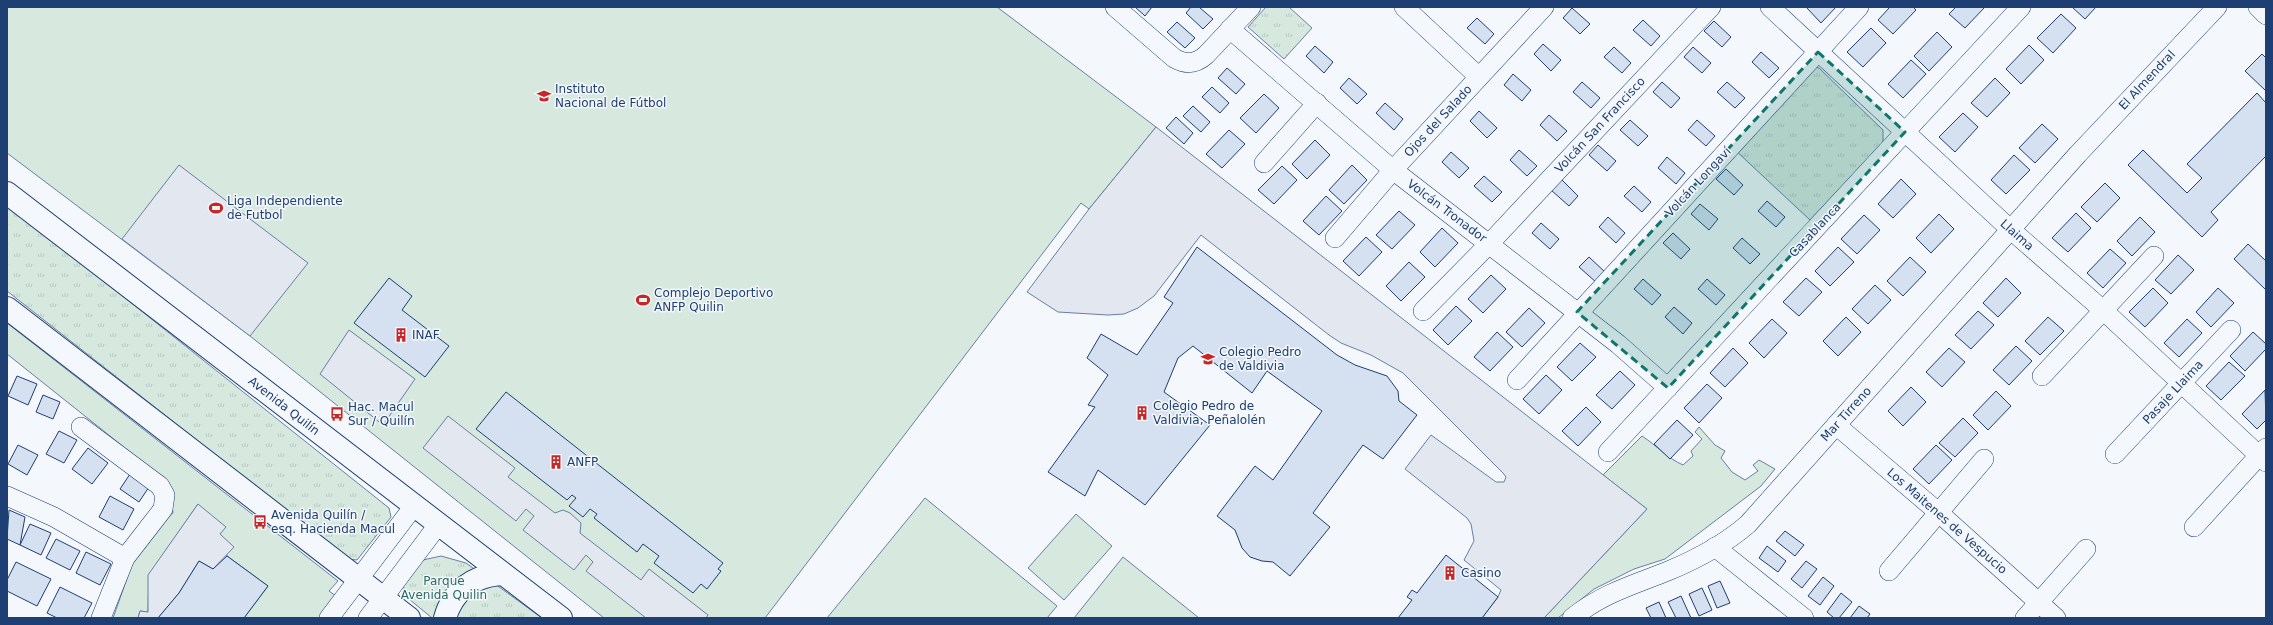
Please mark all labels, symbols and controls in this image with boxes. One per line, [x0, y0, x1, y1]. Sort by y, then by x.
street label: El Almendral [2116, 47, 2178, 113]
street label: Volcán San Francisco [1552, 74, 1648, 176]
place label: Instituto Nacional de Fútbol [555, 82, 666, 110]
street label: Ojos del Salado [1401, 82, 1475, 160]
school or university icon: Instituto Nacional de Fútbol [536, 88, 552, 104]
street label: Volcán Longaví [1662, 144, 1734, 220]
street label: Volcán Tronador [1405, 177, 1489, 245]
place label: Liga Independiente de Futbol [227, 194, 343, 222]
sports icon: Liga Independiente de Futbol [208, 200, 224, 216]
street label: Casablanca [1786, 200, 1844, 260]
street label: Llaima [1998, 216, 2036, 254]
place label: Complejo Deportivo ANFP Quilin [654, 286, 773, 314]
sports icon: Complejo Deportivo ANFP Quilin [635, 292, 651, 308]
building icon: INAF [393, 327, 409, 343]
place label: INAF [412, 328, 440, 342]
place label: Colegio Pedro de Valdivia [1219, 345, 1301, 373]
school or university icon: Colegio Pedro de Valdivia [1200, 351, 1216, 367]
street label: Pasaje Llaima [2140, 357, 2206, 427]
street label: Avenida Quilín [246, 374, 322, 438]
street label: Mar Tirreno [1818, 384, 1874, 444]
place label: Colegio Pedro de Valdivia, Peñalolén [1153, 399, 1265, 427]
place label: Hac. Macul Sur / Quilín [348, 400, 415, 428]
building icon: Colegio Pedro de Valdivia, Peñalolén [1134, 405, 1150, 421]
bus stop icon: Hac. Macul Sur / Quilín [329, 406, 345, 422]
building icon: ANFP [548, 454, 564, 470]
place label: ANFP [567, 455, 598, 469]
street label: Los Maitenes de Vespucio [1884, 465, 2010, 577]
place label: Avenida Quilín / esq. Hacienda Macul [271, 508, 395, 536]
bus stop icon: Avenida Quilín / esq. Hacienda Macul [252, 514, 268, 530]
building icon: Casino [1442, 565, 1458, 581]
place label: Casino [1461, 566, 1501, 580]
park label: Parque Avenida Quilin [401, 574, 487, 602]

